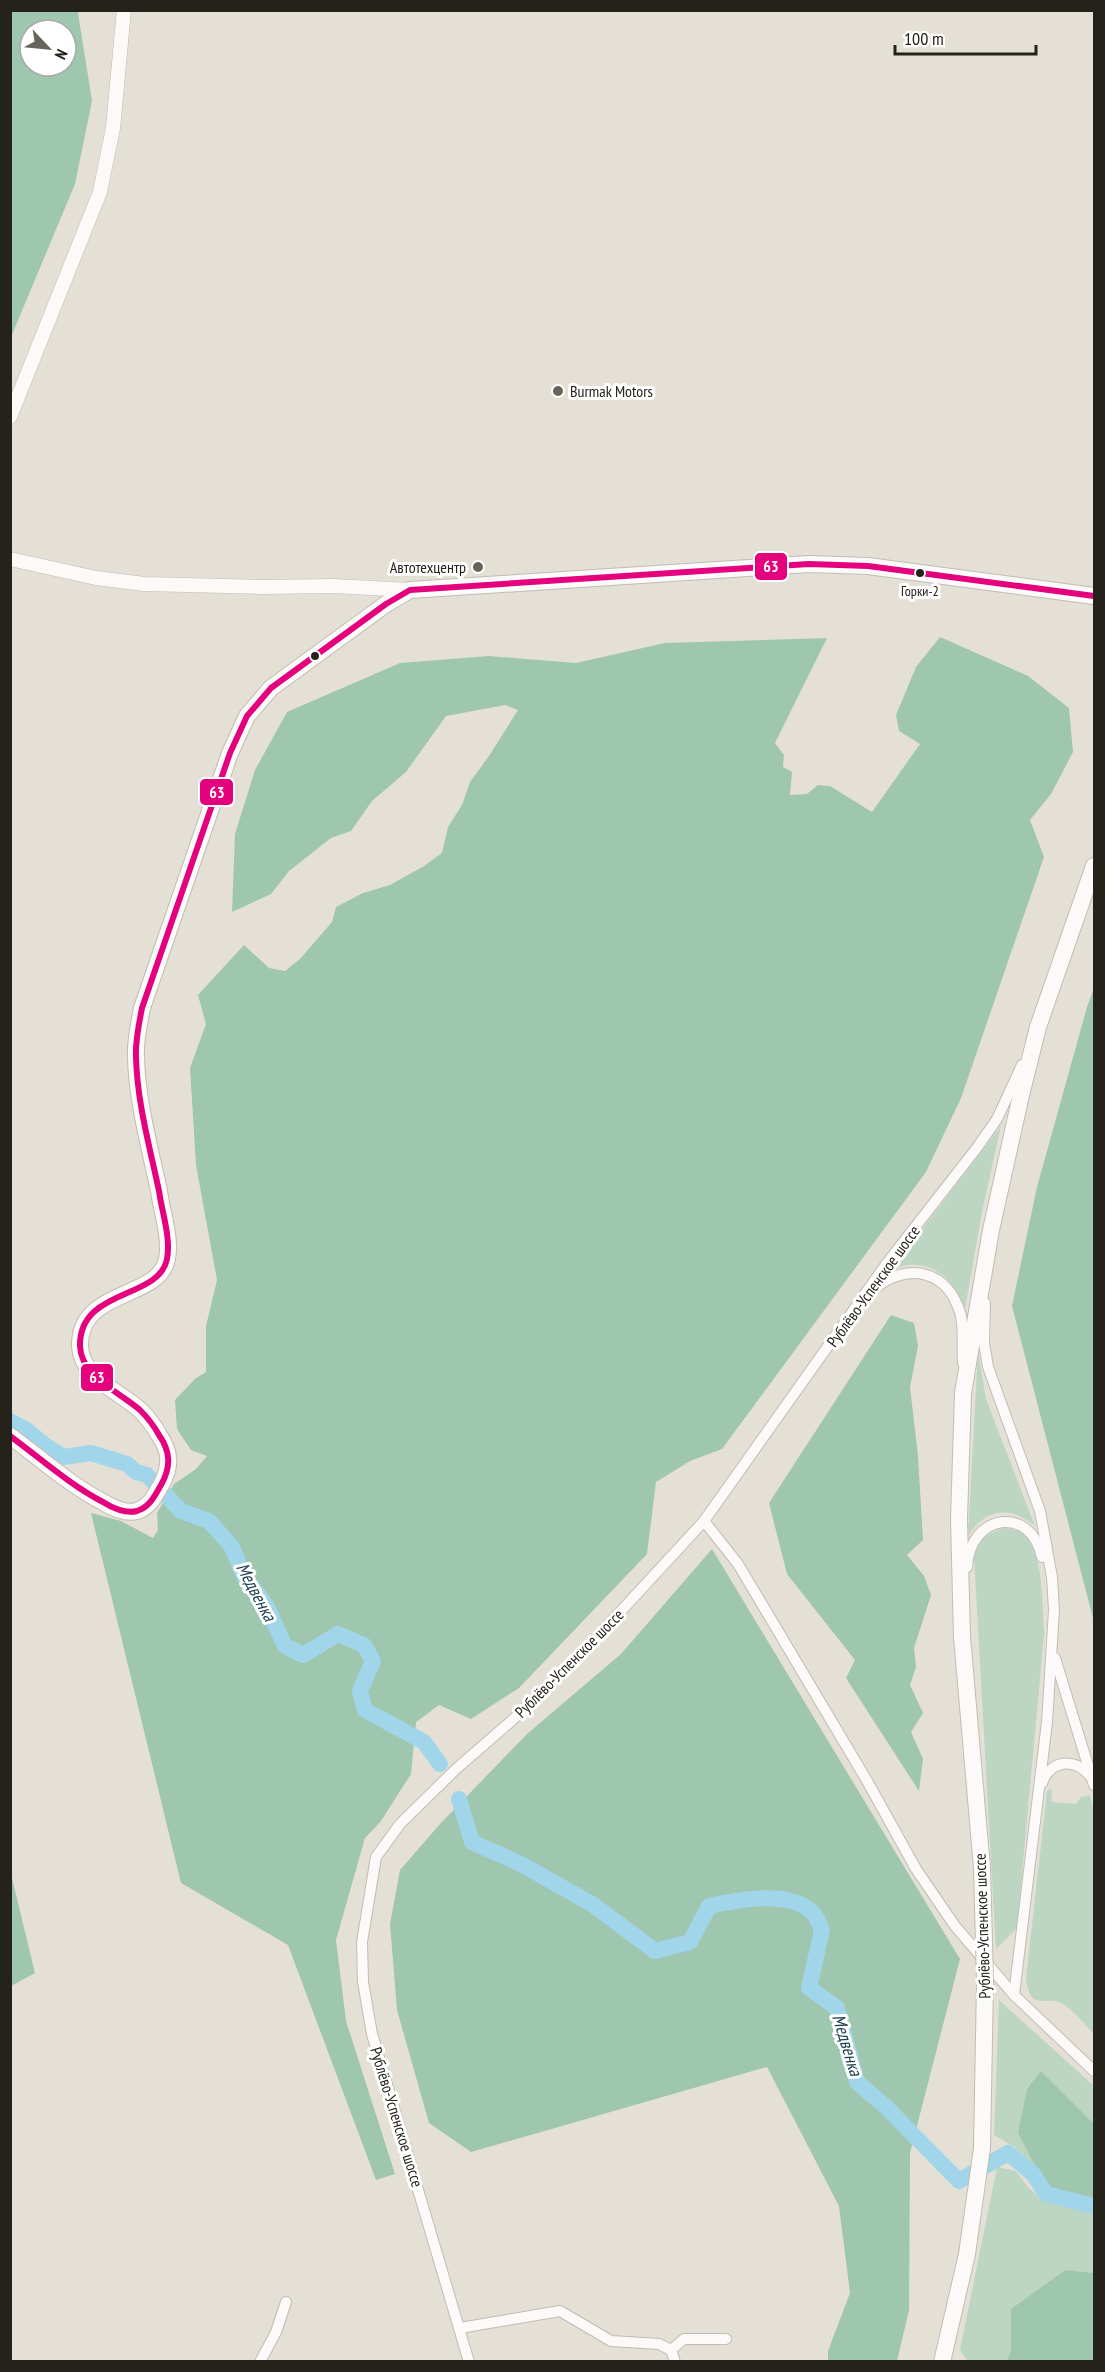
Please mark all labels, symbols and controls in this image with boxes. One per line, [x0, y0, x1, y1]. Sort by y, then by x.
north arrow [18, 18, 78, 78]
scale bar [895, 18, 1036, 56]
text: 100 m [904, 27, 944, 50]
text: N [51, 46, 72, 63]
place label: Burmak Motors [570, 381, 653, 401]
marker: Burmak Motors [551, 384, 565, 398]
line badge: 63 [754, 552, 788, 581]
text: 63 [763, 556, 779, 576]
place label: Автотехцентр [390, 557, 466, 577]
marker: Автотехцентр [471, 560, 485, 574]
marker: Горки-2 [914, 567, 926, 579]
place label: Горки-2 [901, 582, 939, 600]
unlabelled marker [309, 650, 321, 662]
line badge: 63 [199, 778, 234, 806]
text: 63 [209, 782, 225, 802]
street label: Рублёво-Успенское шоссе [822, 1221, 924, 1351]
line badge: 63 [80, 1363, 114, 1392]
text: 63 [89, 1367, 105, 1387]
water label: Медвенка [231, 1558, 282, 1626]
street label: Рублёво-Успенское шоссе [511, 1605, 627, 1721]
street label: Рублёво-Успенское шоссе [969, 1853, 995, 1999]
water label: Медвенка [827, 2011, 868, 2079]
street label: Рублёво-Успенское шоссе [366, 2045, 428, 2189]

